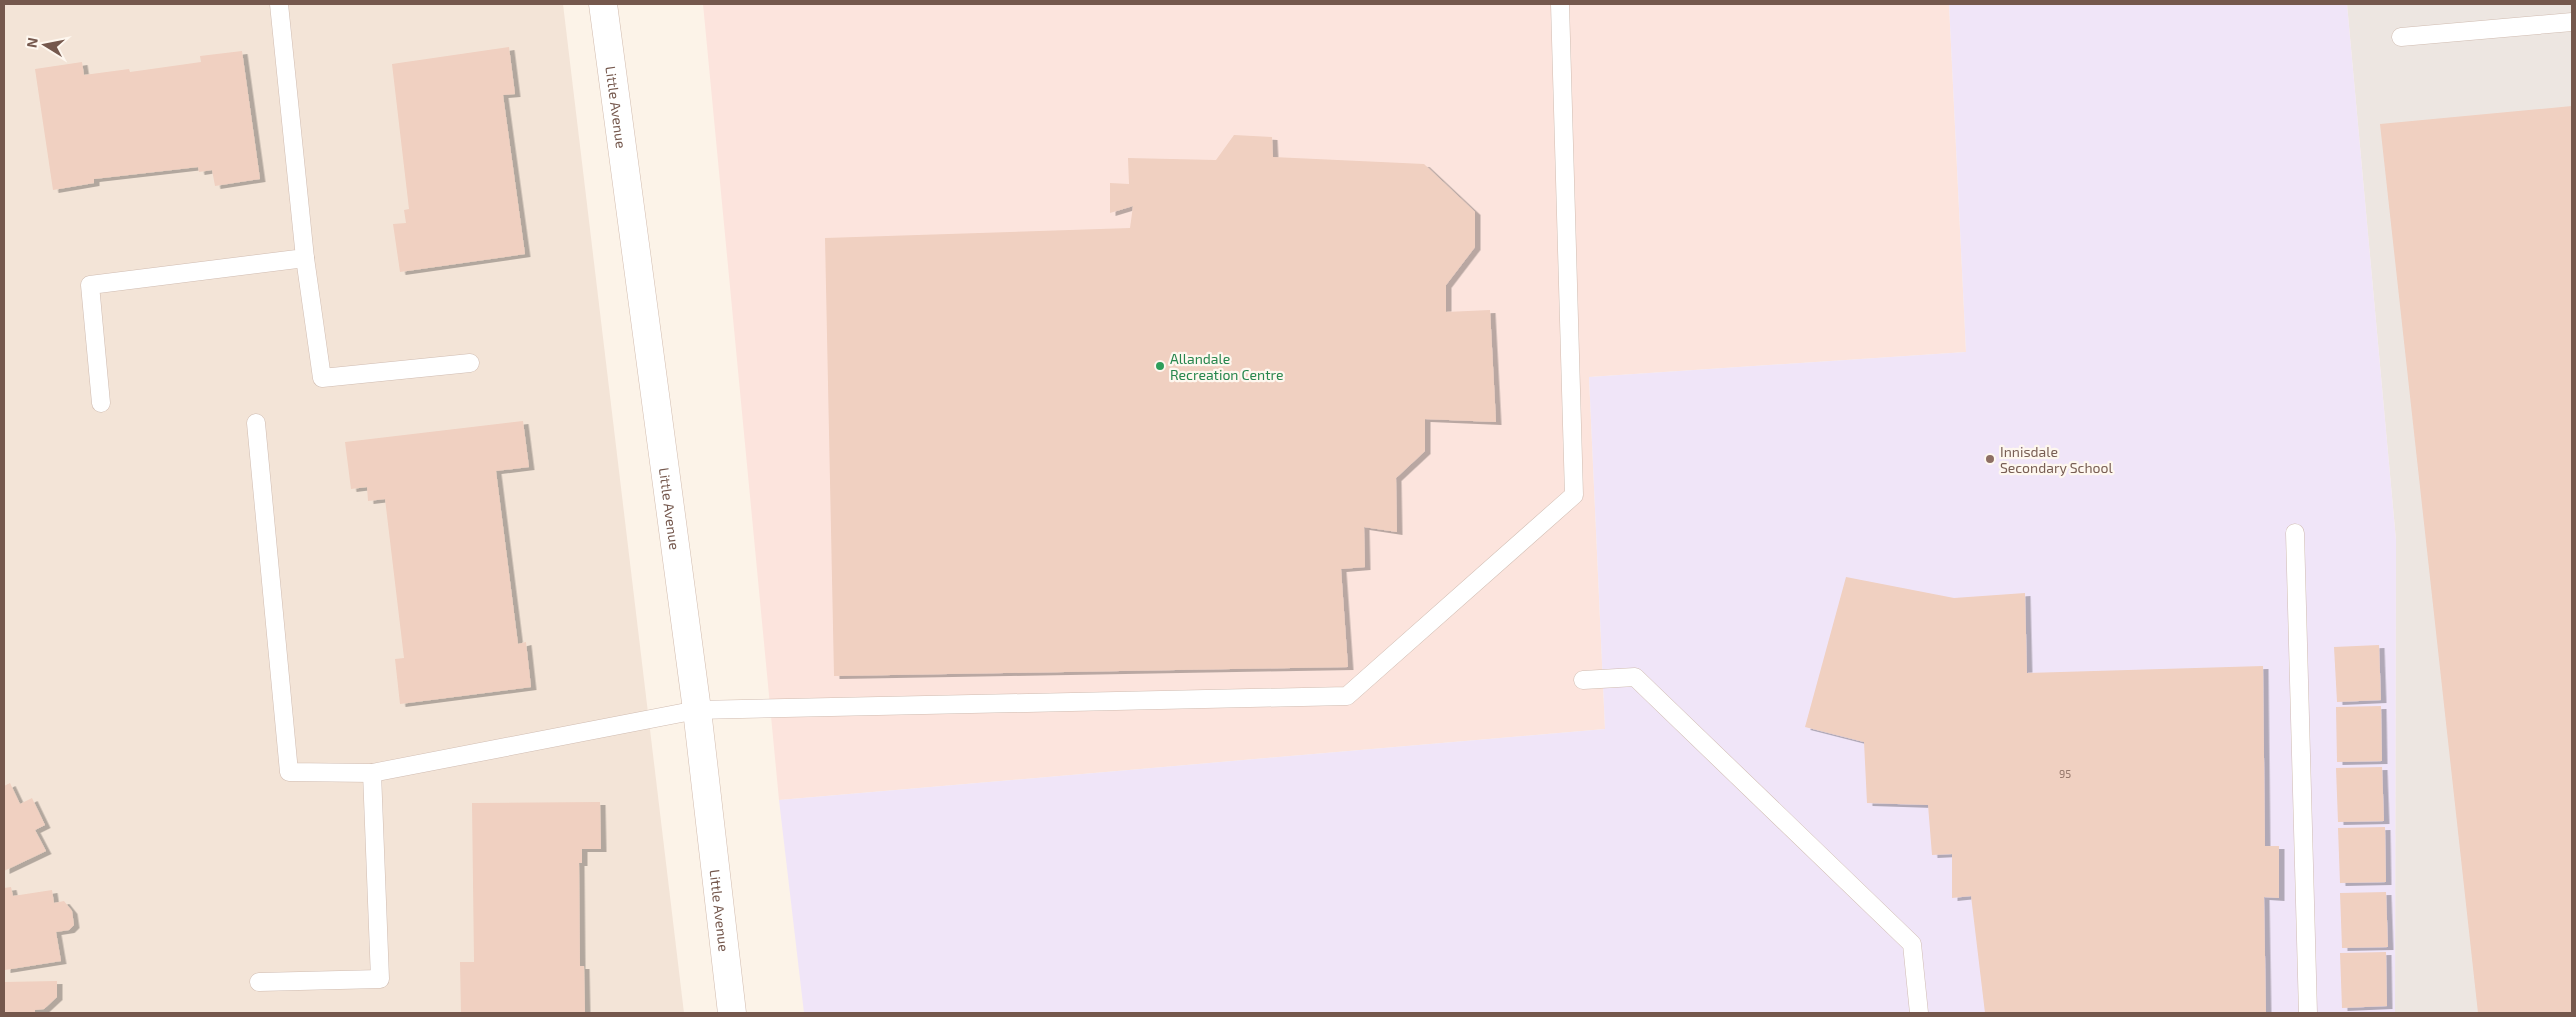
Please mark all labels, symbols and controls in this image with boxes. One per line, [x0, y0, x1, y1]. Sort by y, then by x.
north arrow [20, 20, 70, 70]
text: N [22, 36, 41, 49]
street label: Little Avenue [603, 65, 631, 149]
place label: Allandale Recreation Centre [1170, 350, 1284, 383]
marker: Allandale Recreation Centre [1154, 360, 1166, 372]
place label: Innisdale Secondary School [2000, 443, 2113, 476]
marker: Innisdale Secondary School [1984, 453, 1996, 465]
street label: Little Avenue [656, 466, 684, 551]
house number: 95 [2059, 767, 2071, 780]
street label: Little Avenue [707, 868, 733, 953]

